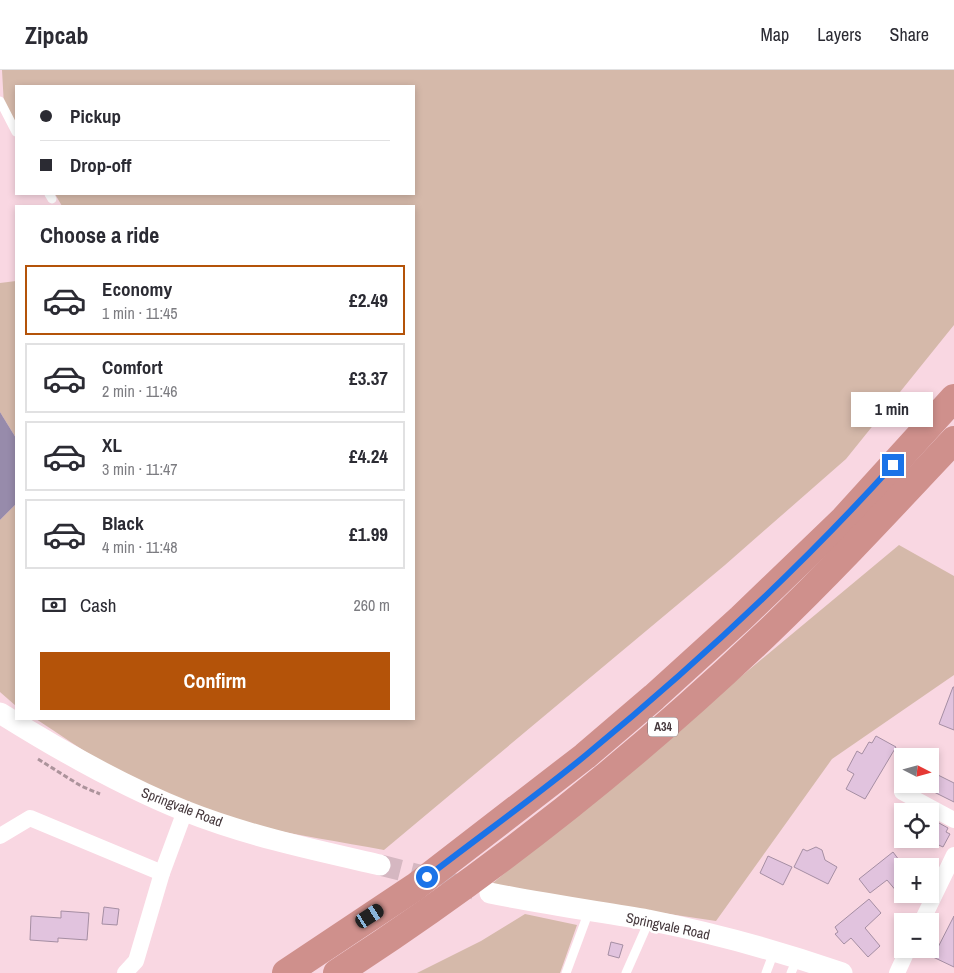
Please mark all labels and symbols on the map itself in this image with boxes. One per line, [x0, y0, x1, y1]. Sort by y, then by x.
callout: 1 min [852, 392, 934, 428]
route end [882, 454, 904, 476]
road number: A34 [648, 718, 678, 736]
north arrow [894, 748, 939, 792]
street label: Springvale Road [139, 783, 225, 831]
route start [416, 866, 438, 888]
car [353, 902, 386, 930]
street label: Springvale Road [624, 908, 712, 944]

